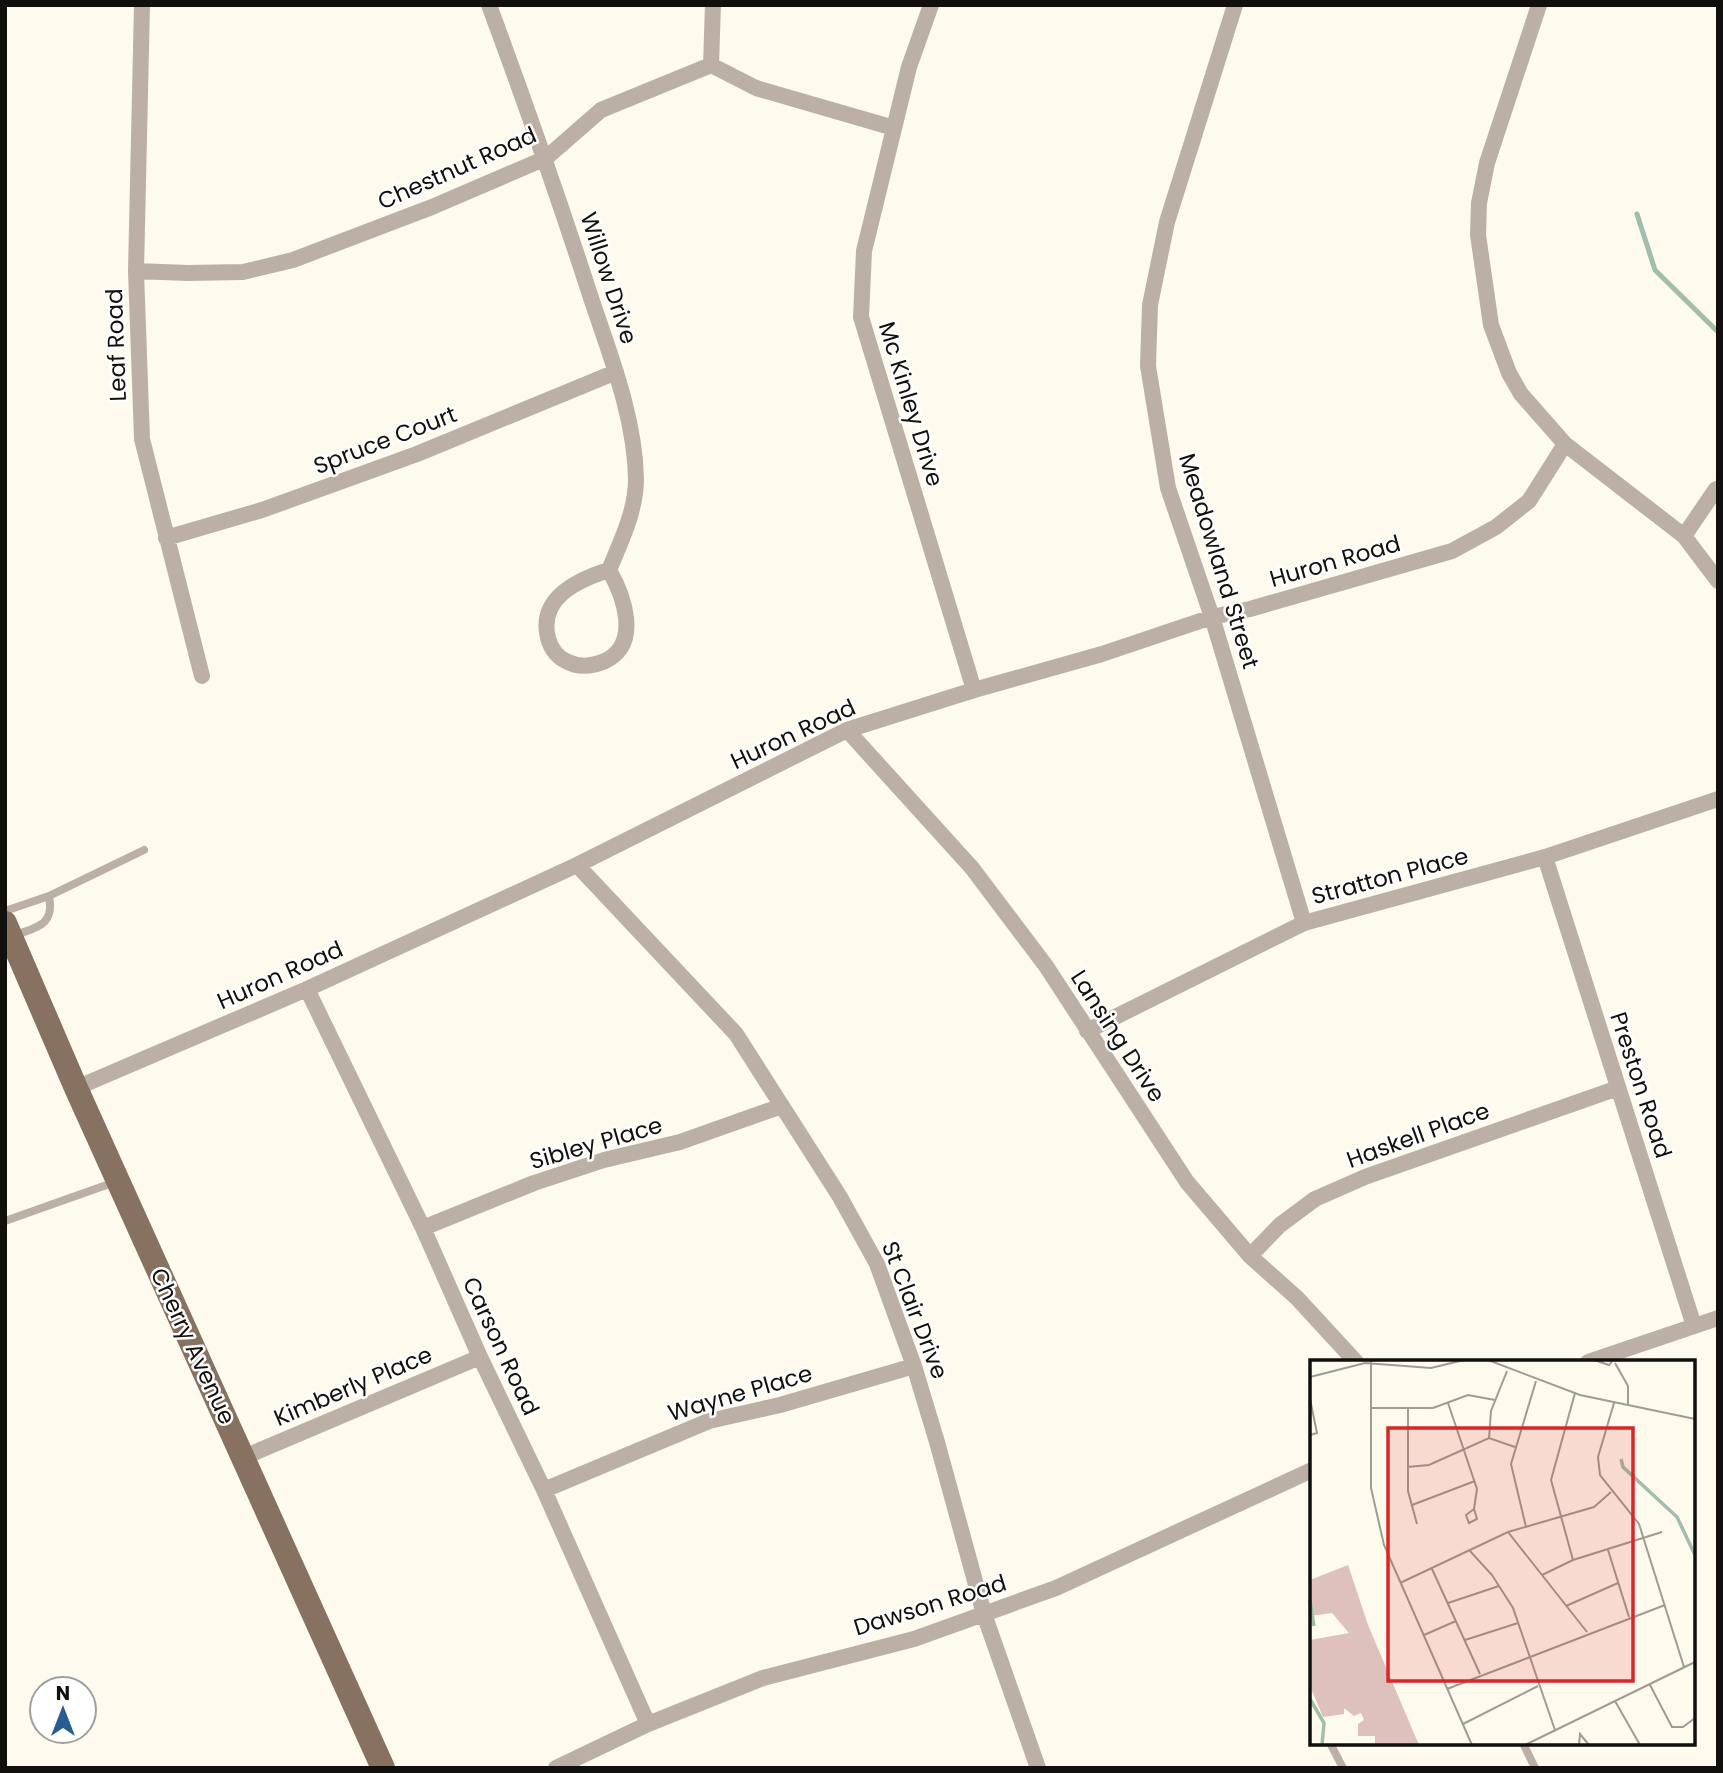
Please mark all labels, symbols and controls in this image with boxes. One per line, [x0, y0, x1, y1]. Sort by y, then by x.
street label: Chestnut Road [372, 119, 542, 217]
street label: Willow Drive [573, 208, 645, 348]
street label: Leaf Road [98, 288, 134, 402]
street label: Mc Kinley Drive [871, 318, 951, 490]
street label: Spruce Court [309, 398, 461, 482]
street label: Meadowland Street [1171, 449, 1267, 673]
street label: Huron Road [1266, 527, 1404, 595]
street label: Huron Road [725, 691, 861, 777]
street label: Stratton Place [1308, 840, 1472, 912]
street label: Huron Road [212, 933, 348, 1017]
street label: Lansing Drive [1063, 964, 1173, 1108]
street label: Preston Road [1602, 1008, 1680, 1162]
street label: Haskell Place [1342, 1094, 1494, 1176]
street label: Sibley Place [526, 1109, 666, 1177]
street label: St Clair Drive [874, 1237, 956, 1383]
street label: Cherry Avenue [143, 1262, 243, 1430]
street label: Carson Road [455, 1272, 547, 1420]
street label: Kimberly Place [269, 1338, 437, 1434]
street label: Wayne Place [664, 1357, 816, 1429]
inset map [1310, 1360, 1695, 1745]
street label: Dawson Road [850, 1567, 1010, 1643]
north arrow [28, 1675, 98, 1745]
text: N [56, 1680, 70, 1707]

